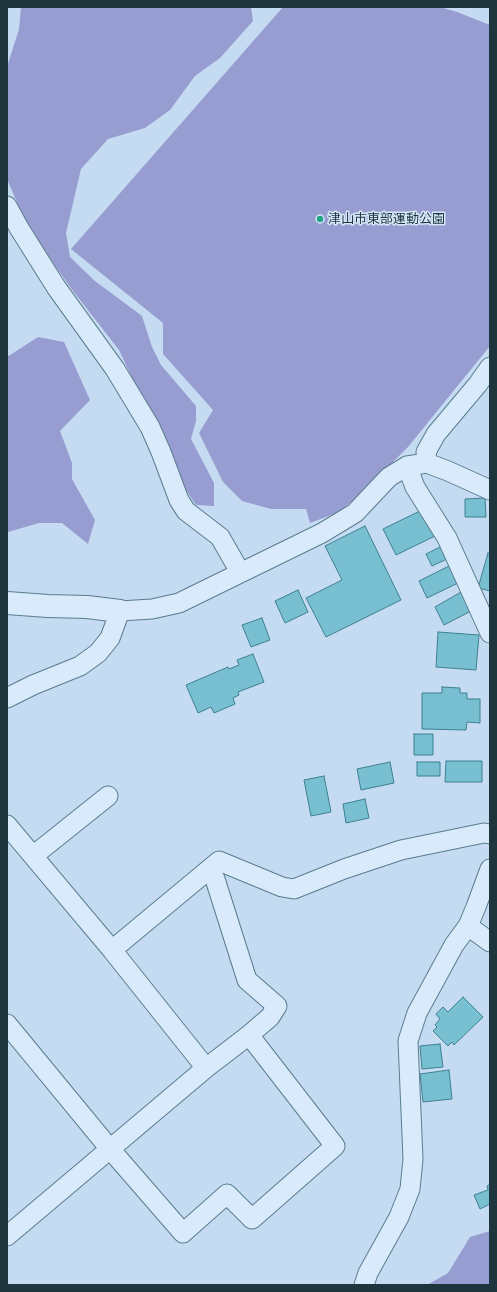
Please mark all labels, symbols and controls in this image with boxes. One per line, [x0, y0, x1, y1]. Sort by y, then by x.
place label: 津山市東部運動公園 [328, 211, 445, 227]
marker: 津山市東部運動公園 [315, 214, 325, 224]

